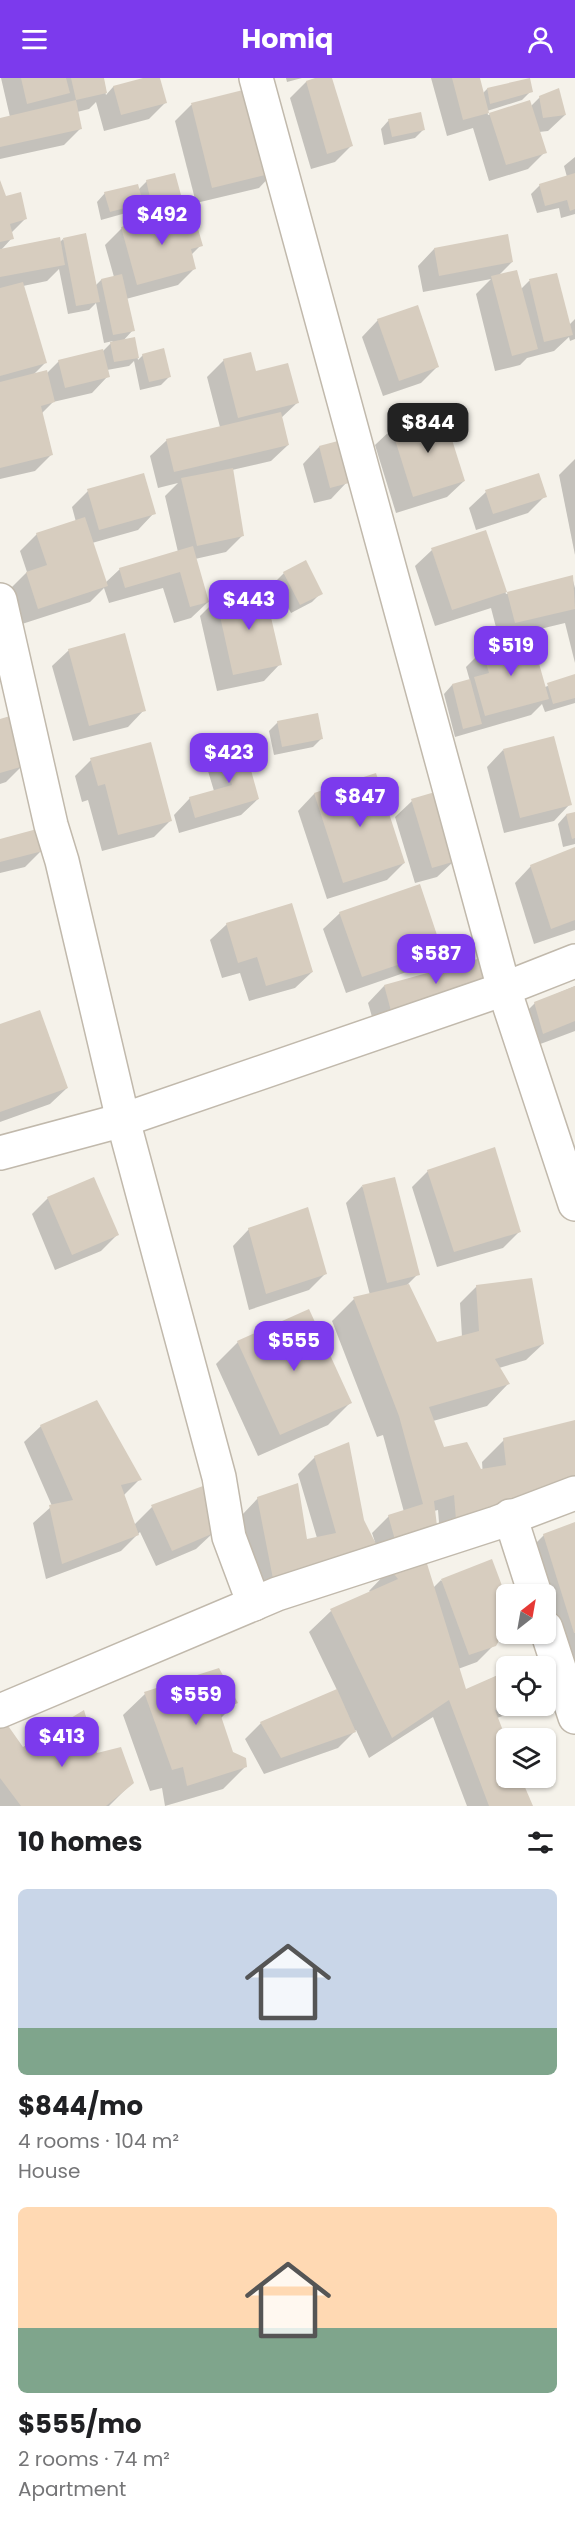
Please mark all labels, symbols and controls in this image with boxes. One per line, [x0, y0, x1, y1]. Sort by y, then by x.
text: Homiq [242, 20, 333, 57]
icon: menu [18, 23, 51, 56]
icon: person [524, 23, 557, 56]
pin: $492 [126, 195, 198, 246]
text: $492 [137, 200, 187, 228]
pin: $844 [392, 403, 464, 454]
text: $844 [401, 408, 455, 436]
pin: $443 [213, 580, 285, 631]
text: $443 [223, 585, 275, 613]
pin: $519 [475, 626, 547, 677]
text: $519 [488, 631, 534, 659]
pin: $423 [193, 733, 265, 784]
text: $423 [204, 738, 254, 766]
pin: $847 [324, 777, 396, 828]
text: $847 [335, 782, 385, 810]
pin: $587 [400, 934, 472, 985]
text: $587 [411, 939, 461, 967]
pin: $555 [258, 1321, 330, 1372]
text: $555 [268, 1326, 320, 1354]
north arrow [496, 1584, 556, 1644]
map controls [496, 1584, 556, 1788]
button: locate [496, 1656, 556, 1716]
pin: $559 [160, 1675, 232, 1726]
text: $559 [170, 1680, 222, 1708]
pin: $413 [26, 1717, 98, 1768]
text: $413 [39, 1722, 85, 1750]
button: layers [496, 1728, 556, 1788]
text: 10 homes [18, 1824, 142, 1860]
icon: filters [524, 1826, 557, 1859]
icon: home [234, 1928, 342, 2036]
text: $844/mo [18, 2088, 143, 2124]
text: 4 rooms · 104 m² [18, 2127, 179, 2155]
text: House [18, 2157, 80, 2185]
icon: home [234, 2246, 342, 2354]
text: $555/mo [18, 2406, 142, 2442]
text: 2 rooms · 74 m² [18, 2445, 170, 2473]
text: Apartment [18, 2475, 126, 2503]

